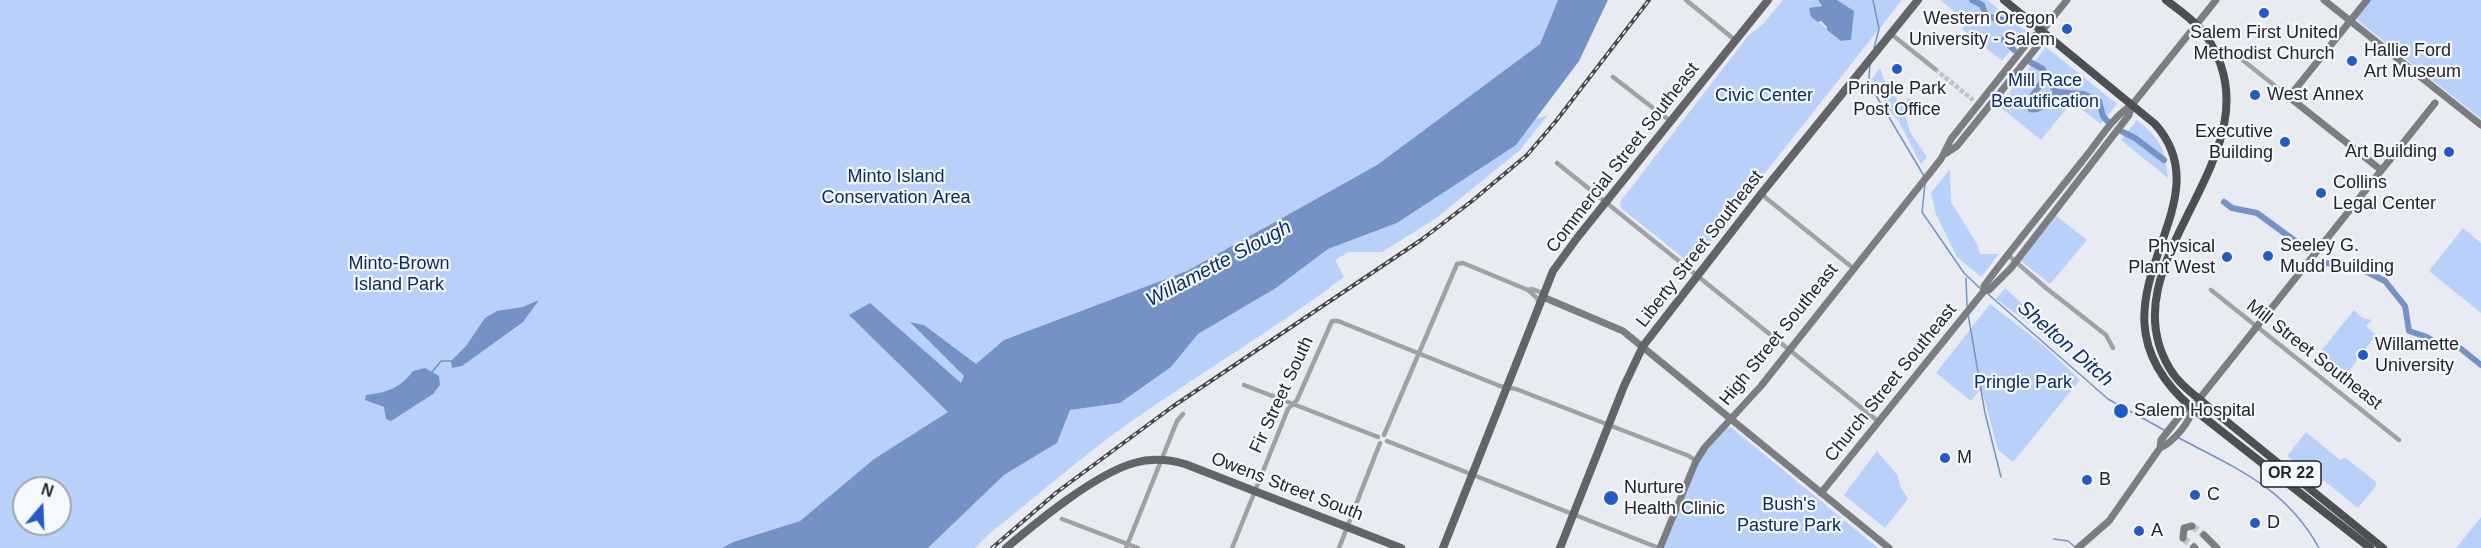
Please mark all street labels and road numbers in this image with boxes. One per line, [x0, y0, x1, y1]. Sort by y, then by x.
street label: Commercial Street Southeast [1542, 59, 1704, 257]
street label: Liberty Street Southeast [1632, 166, 1768, 332]
street label: High Street Southeast [1715, 260, 1843, 410]
street label: Mill Street Southeast [2242, 295, 2386, 415]
street label: Church Street Southeast [1821, 300, 1961, 466]
street label: Fir Street South [1246, 333, 1318, 457]
street label: Owens Street South [1208, 448, 1366, 526]
road number: OR 22 [2261, 461, 2321, 487]

